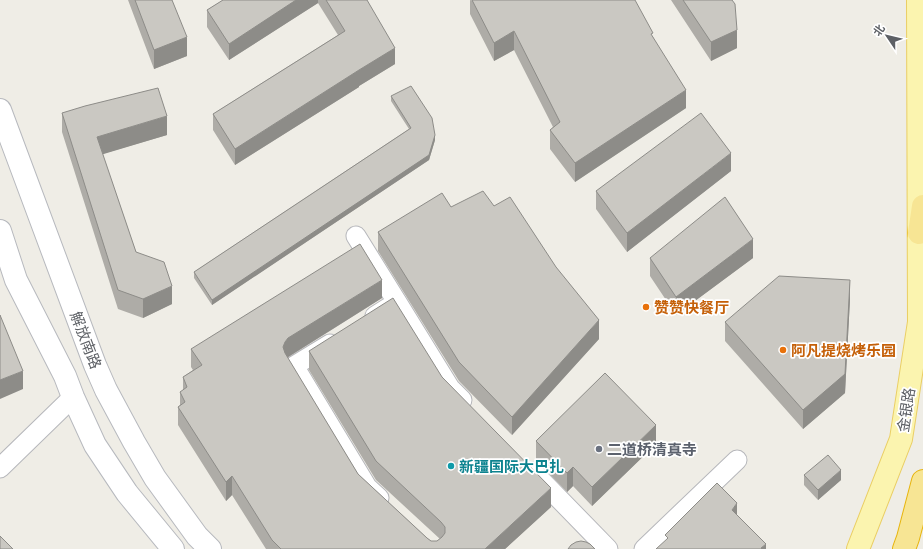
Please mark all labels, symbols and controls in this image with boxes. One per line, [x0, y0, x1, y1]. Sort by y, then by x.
north arrow [867, 16, 907, 56]
text: 北 [869, 21, 889, 39]
place label: 赞赞快餐厅 [654, 296, 729, 319]
marker: 赞赞快餐厅 [641, 302, 651, 312]
street label: 解放南路 [65, 308, 107, 372]
place label: 阿凡提烧烤乐园 [791, 339, 896, 362]
marker: 阿凡提烧烤乐园 [778, 345, 788, 355]
street label: 金银路 [891, 386, 921, 434]
place label: 二道桥清真寺 [607, 438, 697, 461]
marker: 二道桥清真寺 [594, 444, 604, 454]
place label: 新疆国际大巴扎 [459, 455, 564, 478]
marker: 新疆国际大巴扎 [446, 461, 456, 471]

